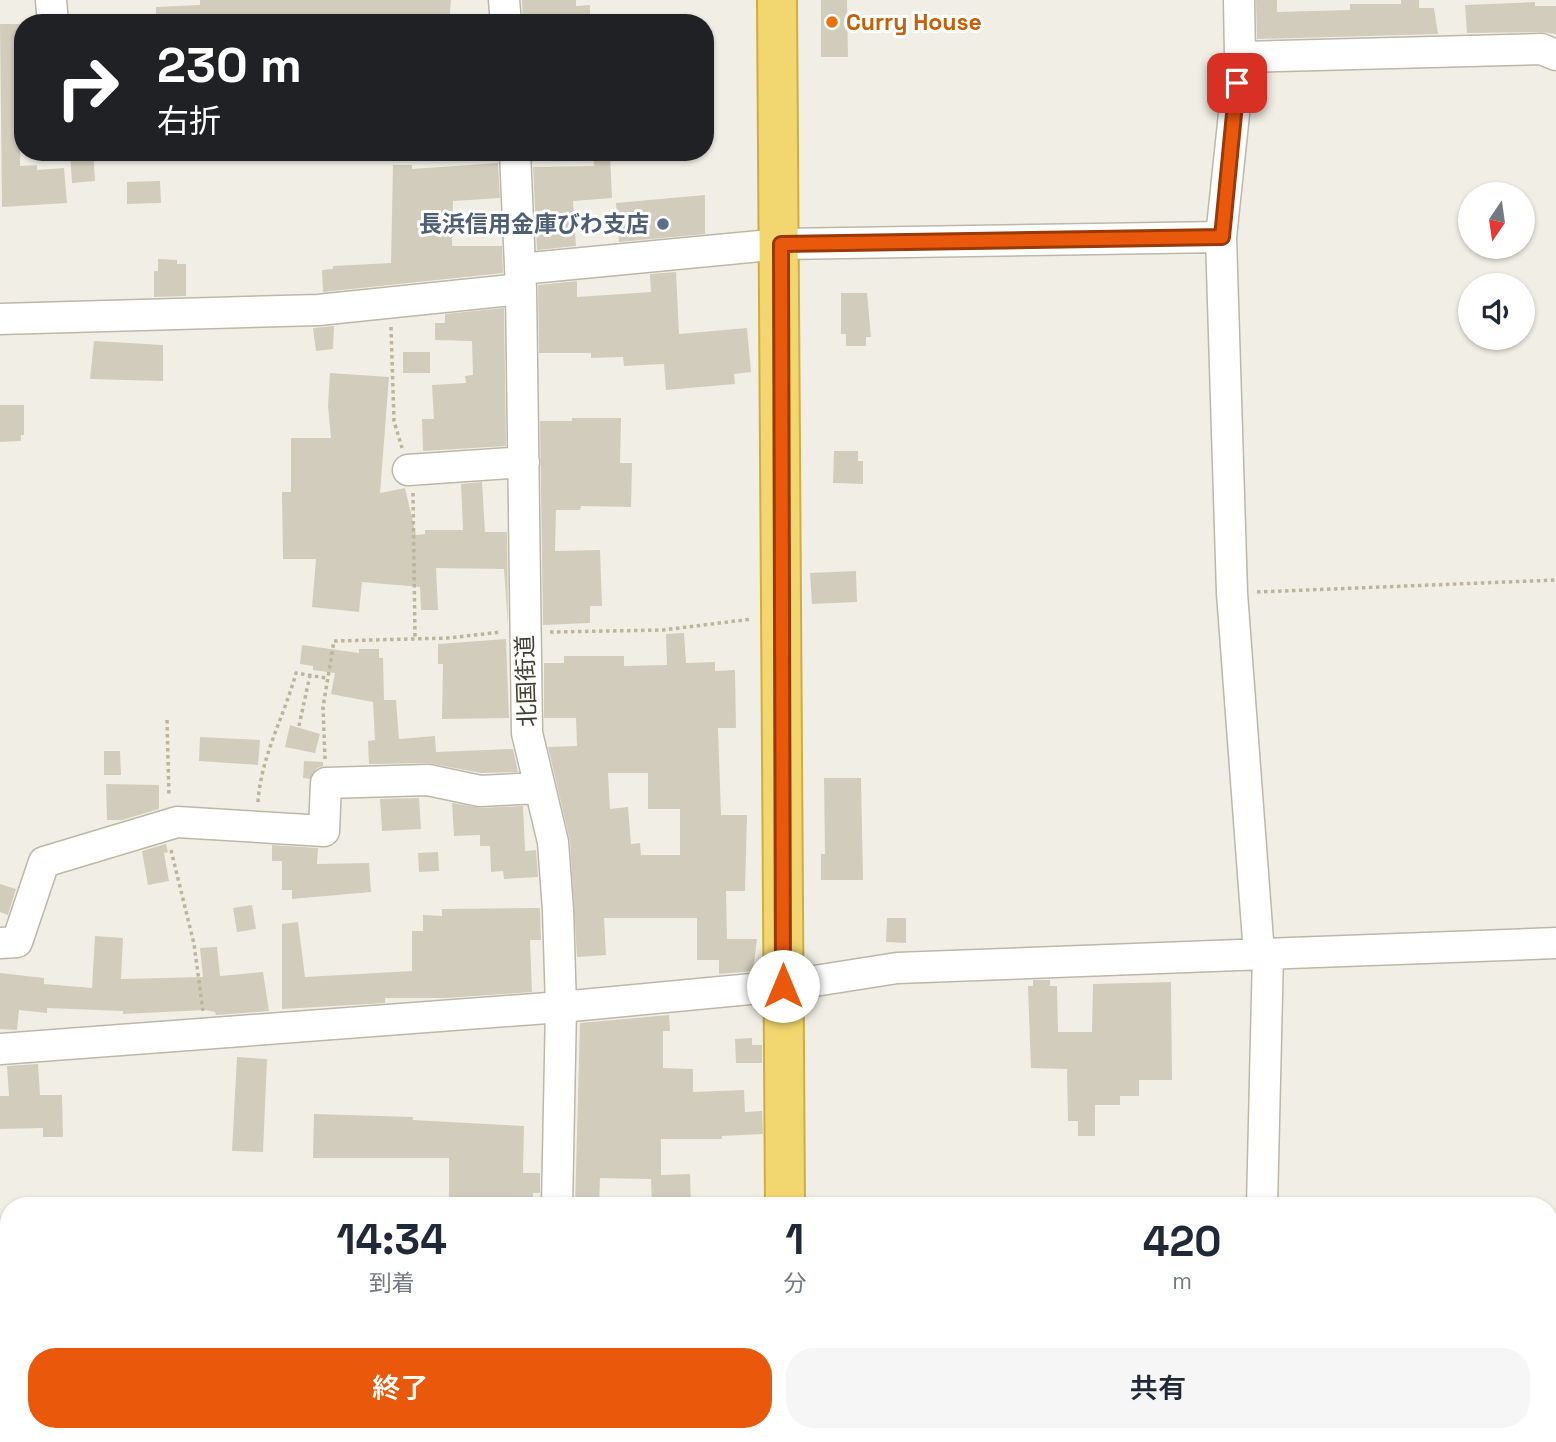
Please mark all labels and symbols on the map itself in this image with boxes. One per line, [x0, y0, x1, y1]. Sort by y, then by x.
place label: Curry House [846, 7, 982, 37]
marker: Curry House [824, 14, 840, 30]
pin [1207, 53, 1267, 113]
north arrow [1458, 182, 1535, 259]
place label: 長浜信用金庫びわ支店 [419, 209, 649, 239]
marker: 長浜信用金庫びわ支店 [655, 216, 671, 232]
street label: 北国街道 [509, 635, 543, 727]
position arrow [746, 949, 820, 1023]

